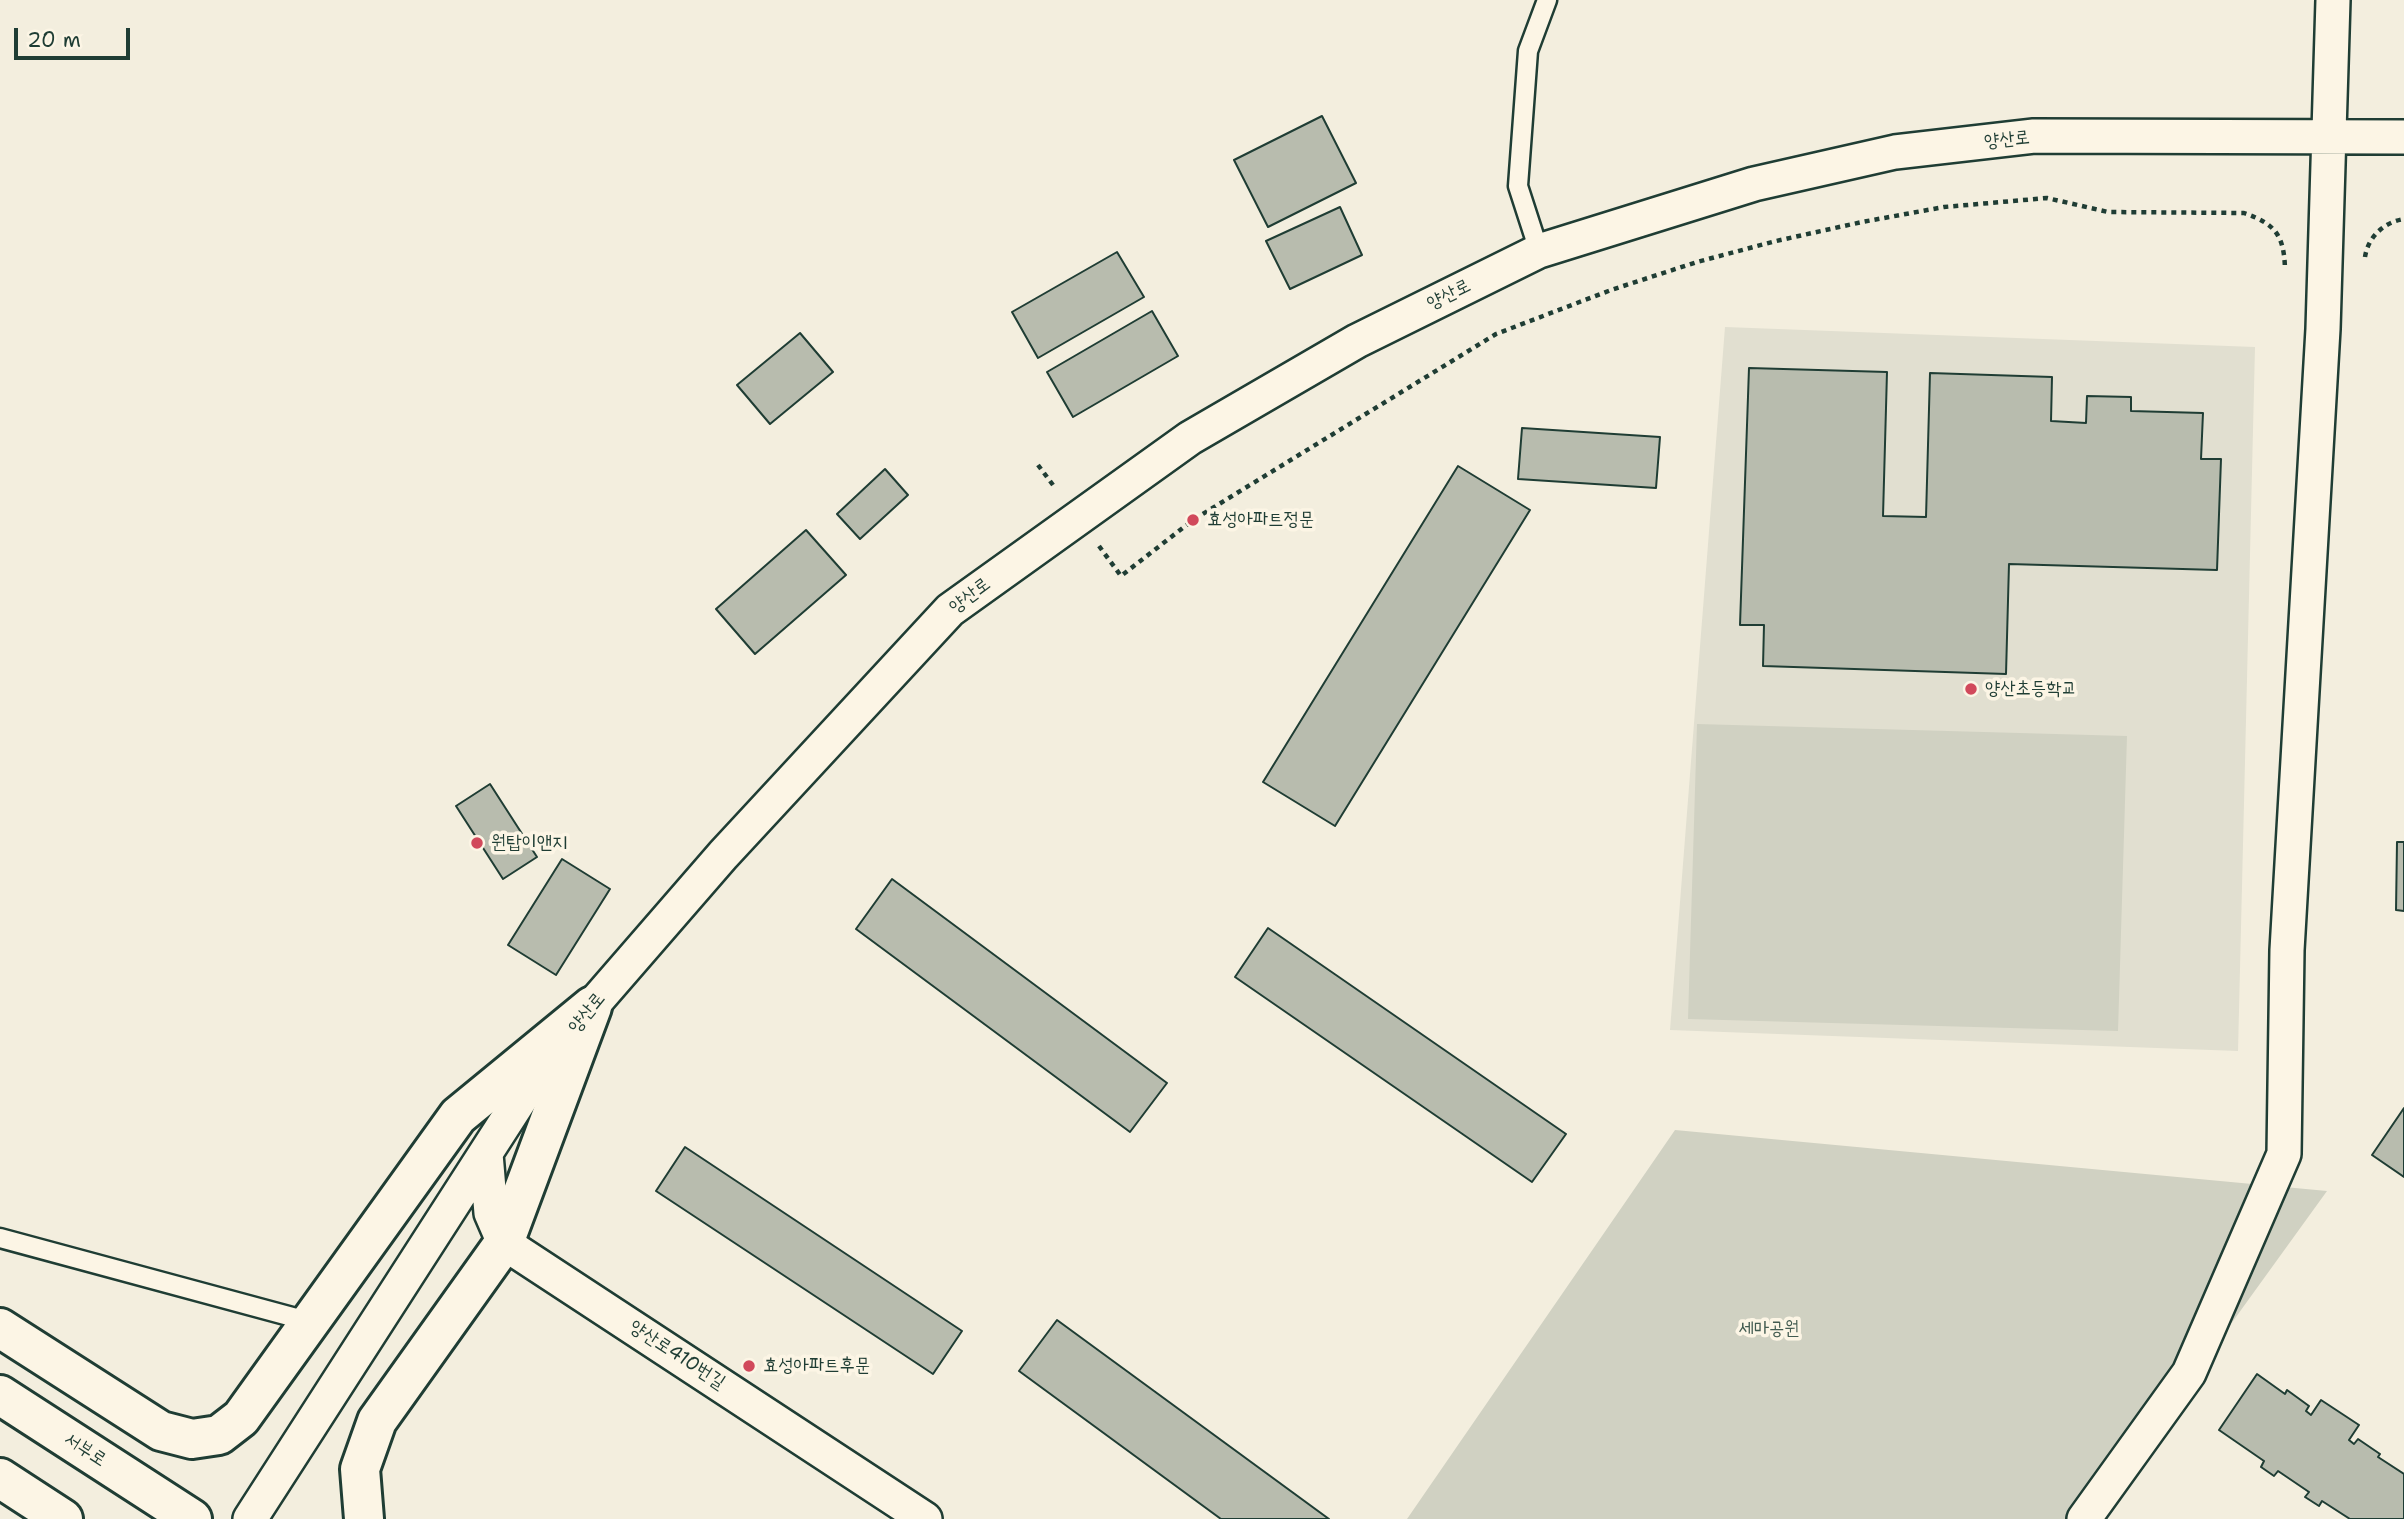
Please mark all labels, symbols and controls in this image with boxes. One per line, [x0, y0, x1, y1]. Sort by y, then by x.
scale bar [18, 14, 133, 58]
text: 20 m [27, 26, 81, 54]
street label: 양산로 [1983, 126, 2031, 154]
street label: 양산로 [1423, 275, 1475, 315]
place label: 효성아파트정문 [1207, 509, 1314, 531]
marker: 효성아파트정문 [1185, 512, 1201, 528]
street label: 양산로 [945, 573, 995, 619]
place label: 양산초등학교 [1985, 678, 2077, 700]
marker: 양산초등학교 [1963, 681, 1979, 697]
place label: 원탑이앤지 [491, 832, 567, 854]
marker: 원탑이앤지 [469, 835, 485, 851]
street label: 양산로 [564, 988, 610, 1038]
street label: 양산로410번길 [625, 1316, 729, 1394]
park label: 세마공원 [1738, 1318, 1800, 1340]
place label: 효성아파트후문 [763, 1355, 870, 1377]
marker: 효성아파트후문 [741, 1358, 757, 1374]
street label: 서부로 [60, 1428, 110, 1472]

